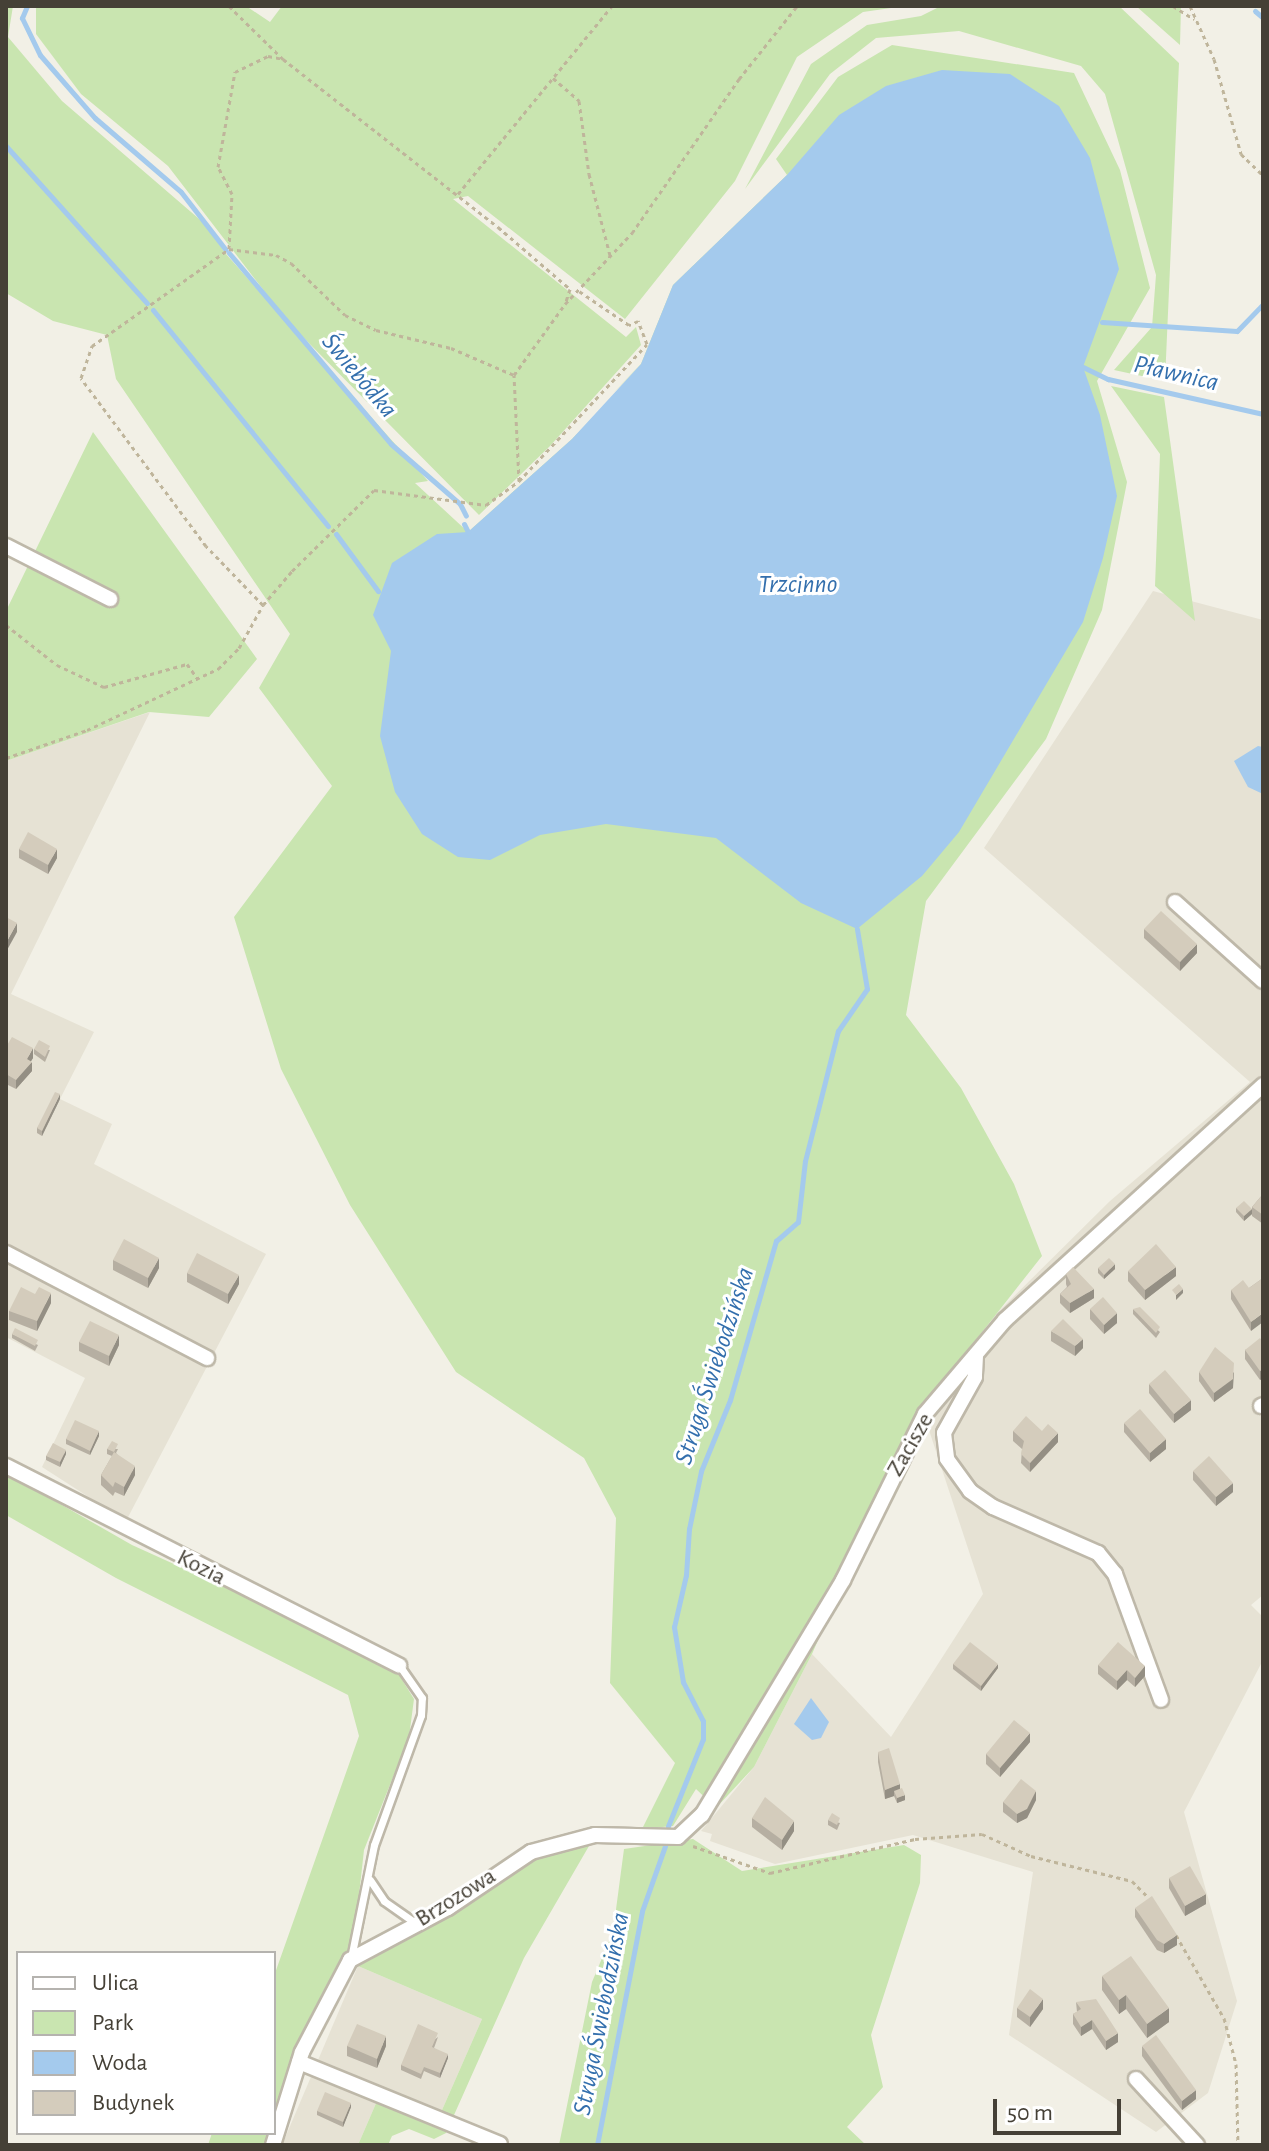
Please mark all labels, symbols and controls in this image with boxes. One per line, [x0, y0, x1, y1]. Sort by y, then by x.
water label: Świebódka [314, 327, 404, 425]
water label: Pławnica [1131, 349, 1221, 399]
water label: Trzcinno [759, 569, 837, 601]
water label: Struga Świebodzińska [668, 1263, 762, 1469]
street label: Zacisze [881, 1408, 941, 1482]
street label: Kozia [172, 1544, 230, 1592]
street label: Brzozowa [411, 1862, 501, 1934]
water label: Struga Świebodzińska [567, 1910, 637, 2118]
legend [16, 1951, 276, 2135]
text: Ulica [92, 1971, 139, 1995]
text: Park [92, 2011, 133, 2035]
text: Woda [92, 2051, 148, 2075]
scale bar [997, 2083, 1125, 2133]
text: Budynek [92, 2091, 174, 2115]
text: 50 m [1007, 2101, 1053, 2125]

